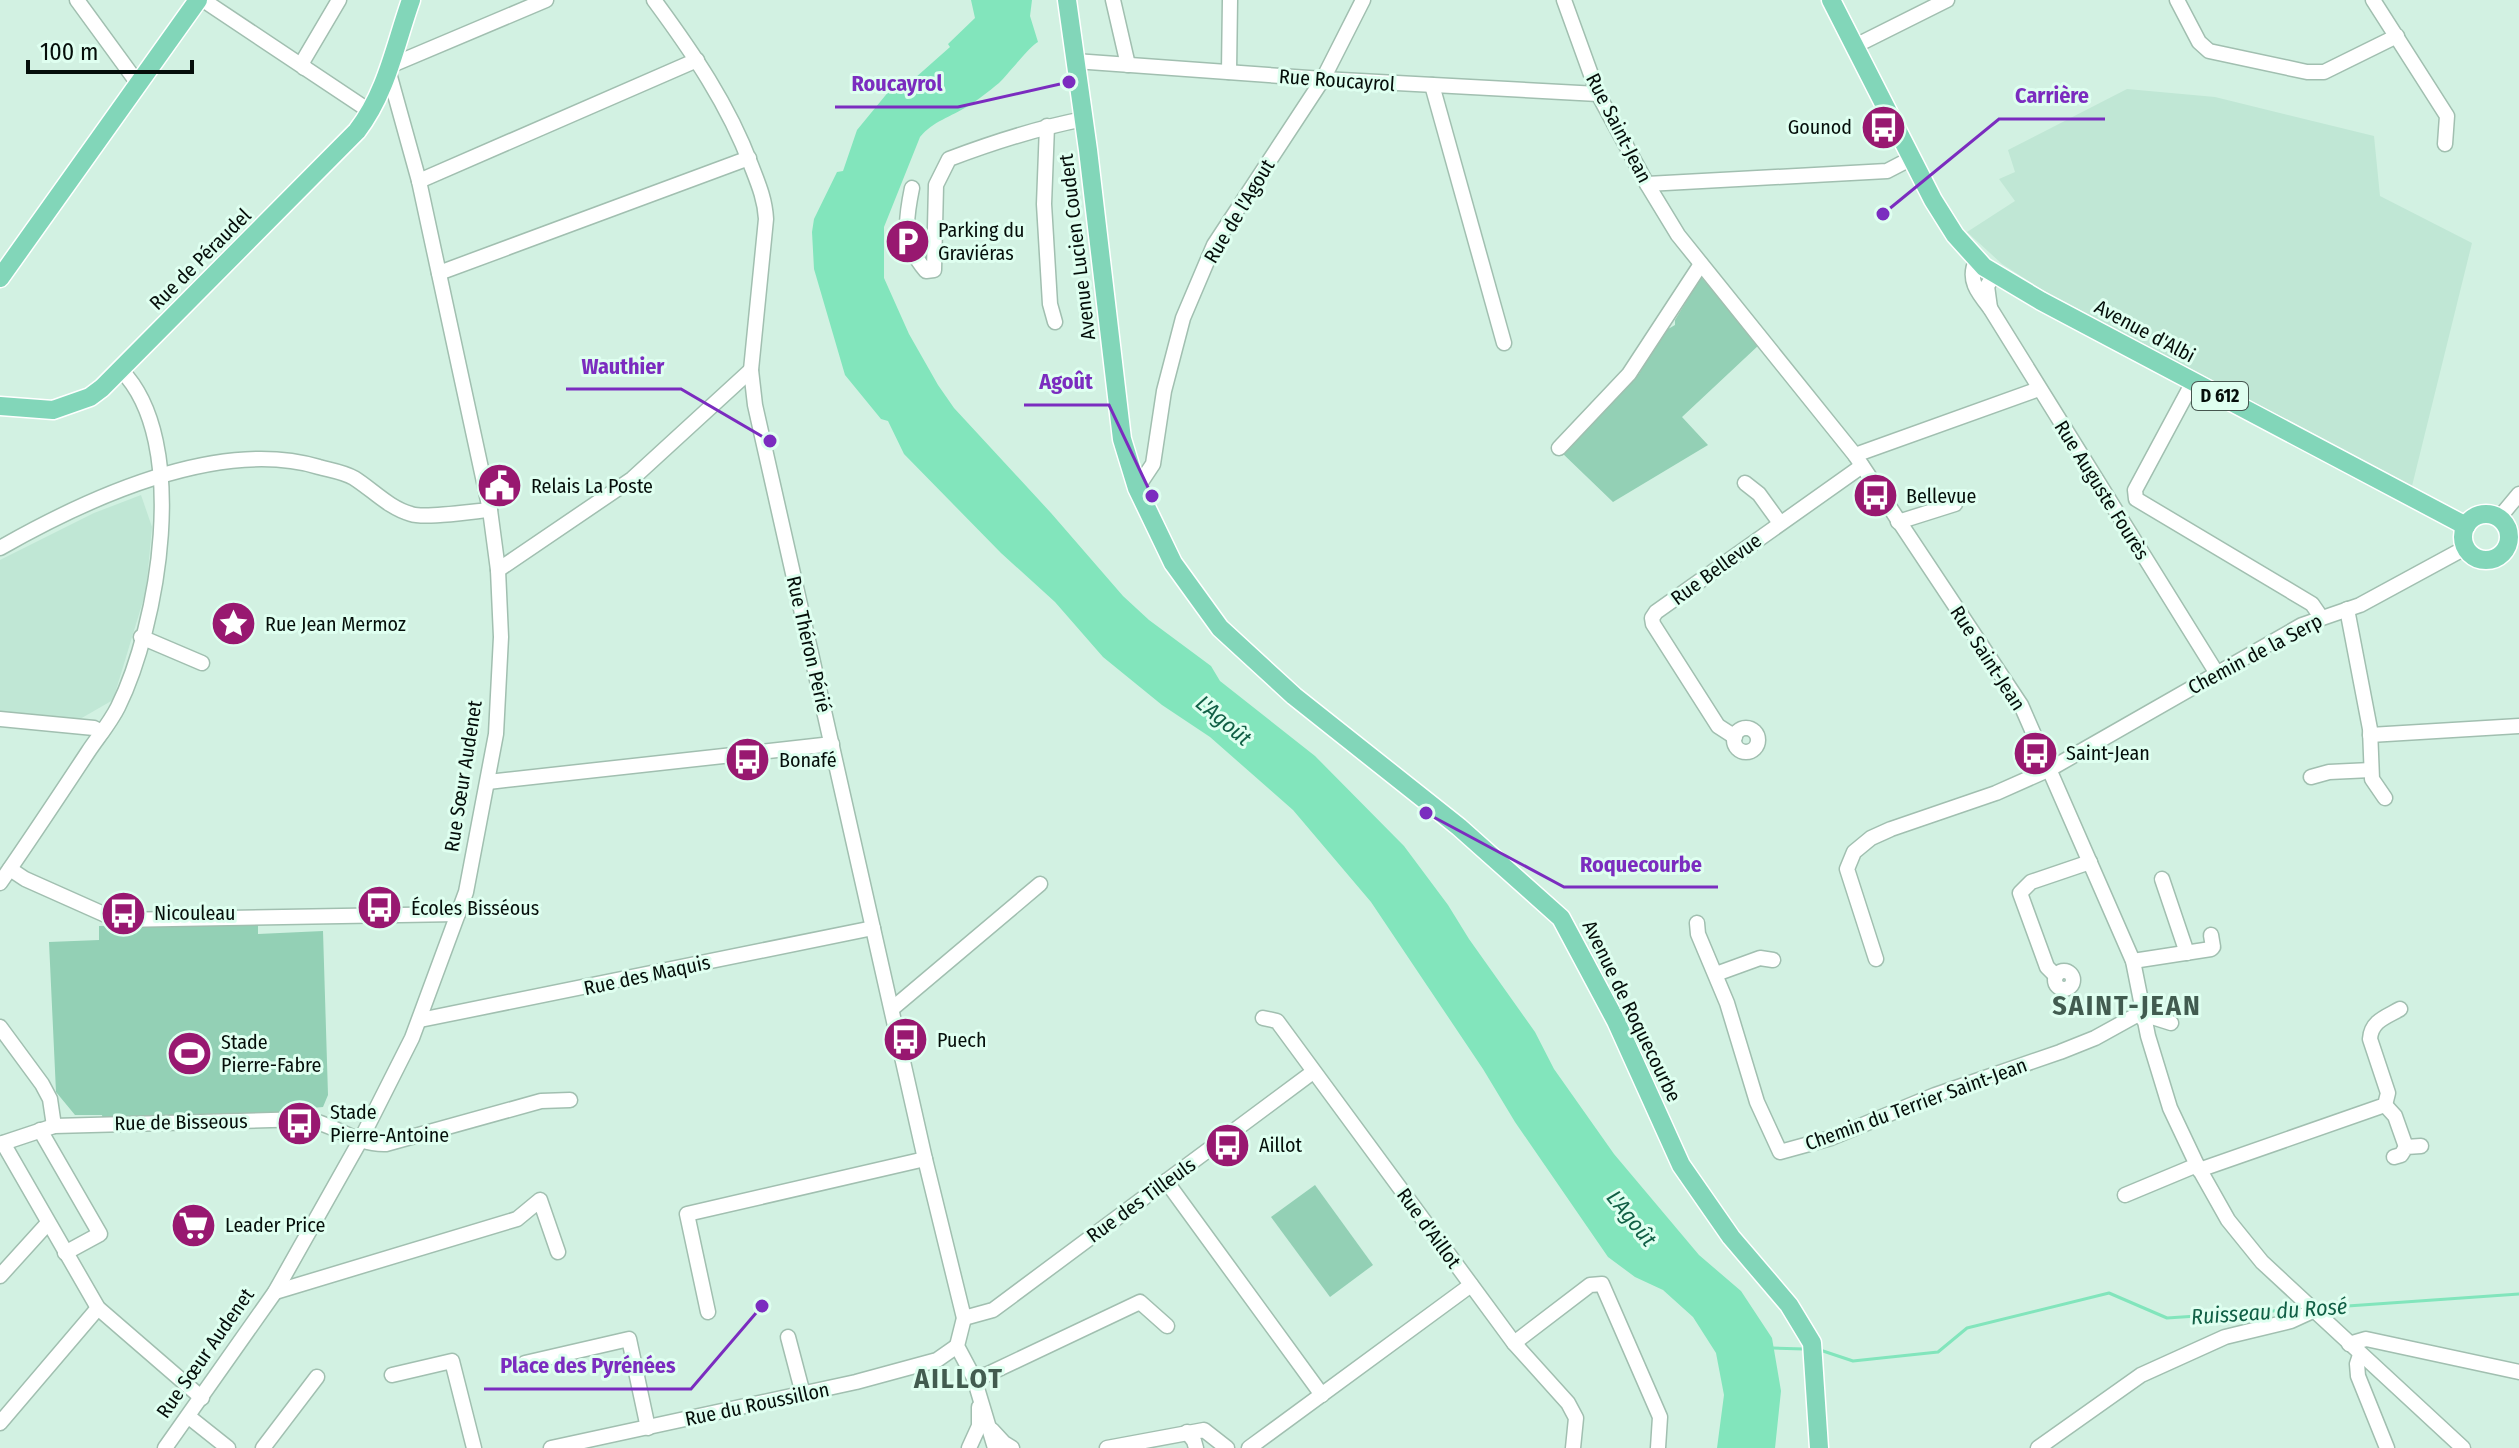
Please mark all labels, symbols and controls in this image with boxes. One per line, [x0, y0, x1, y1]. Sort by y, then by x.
scale bar [28, 24, 192, 74]
text: 100 m [40, 38, 98, 66]
callout: Roucayrol [835, 61, 958, 107]
street label: Rue Roucayrol [1278, 64, 1396, 96]
street label: Rue Saint-Jean [1581, 69, 1657, 187]
text: Roucayrol [852, 70, 943, 97]
callout: Carrière [1999, 73, 2105, 119]
text: Carrière [2015, 82, 2089, 109]
bus stop icon: Gounod [1859, 103, 1907, 151]
place label: Gounod [1788, 115, 1852, 139]
street label: Avenue Lucien Coudert [1054, 152, 1100, 341]
street label: Rue de l'Agout [1199, 154, 1280, 267]
street label: Rue de Péraudel [144, 203, 256, 315]
parking icon: Parking du Graviéras [883, 217, 931, 265]
place label: Parking du Graviéras [938, 218, 1024, 265]
street label: Avenue d'Albi [2091, 294, 2199, 368]
callout: Wauthier [566, 343, 681, 389]
text: Wauthier [582, 353, 665, 380]
callout: Agoût [1024, 359, 1109, 405]
text: Agoût [1038, 368, 1093, 395]
road number: D 612 [2192, 382, 2248, 410]
street label: Rue Auguste Fourès [2049, 416, 2155, 564]
public building icon: Relais La Poste [476, 462, 524, 510]
bus stop icon: Bellevue [1851, 472, 1899, 520]
place label: Relais La Poste [531, 474, 653, 498]
place label: Bellevue [1906, 484, 1976, 508]
street label: Rue Bellevue [1666, 528, 1766, 610]
street label: Rue Théron Périé [782, 573, 836, 715]
place icon: Rue Jean Mermoz [210, 600, 258, 648]
street label: Rue Saint-Jean [1945, 601, 2031, 715]
street label: Chemin de la Serp [2184, 609, 2326, 699]
place label: Rue Jean Mermoz [265, 612, 406, 636]
water label: L'Agoût [1190, 689, 1258, 752]
street label: Rue Sœur Audenet [439, 698, 487, 853]
bus stop icon: Saint-Jean [2011, 729, 2059, 777]
bus stop icon: Bonafé [724, 736, 772, 784]
place label: Saint-Jean [2066, 741, 2150, 765]
place label: Bonafé [779, 748, 837, 772]
callout: Roquecourbe [1564, 841, 1718, 887]
text: Roquecourbe [1580, 851, 1702, 878]
bus stop icon: Écoles Bisséous [356, 884, 404, 932]
bus stop icon: Nicouleau [99, 889, 147, 937]
place label: Écoles Bisséous [411, 896, 539, 920]
place label: Nicouleau [154, 901, 235, 925]
street label: Avenue de Roquecourbe [1578, 916, 1686, 1106]
street label: Rue des Maquis [582, 950, 712, 1000]
district label: SAINT-JEAN [2052, 989, 2202, 1022]
bus stop icon: Puech [882, 1016, 930, 1064]
place label: Puech [937, 1028, 986, 1052]
sports icon: Stade Pierre-Fabre [166, 1029, 214, 1077]
place label: Stade Pierre-Fabre [221, 1030, 321, 1077]
street label: Chemin du Terrier Saint-Jean [1802, 1053, 2030, 1155]
bus stop icon: Stade Pierre-Antoine [275, 1100, 323, 1148]
place label: Stade Pierre-Antoine [330, 1100, 449, 1147]
street label: Rue de Bisseous [114, 1109, 248, 1135]
bus stop icon: Aillot [1204, 1121, 1252, 1169]
place label: Aillot [1259, 1133, 1303, 1157]
street label: Rue des Tilleuls [1082, 1152, 1200, 1248]
street label: Rue d'Aillot [1392, 1183, 1466, 1273]
water label: L'Agoût [1601, 1185, 1663, 1252]
supermarket icon: Leader Price [170, 1201, 218, 1249]
place label: Leader Price [225, 1213, 325, 1237]
street label: Rue Sœur Audenet [151, 1283, 259, 1423]
water label: Ruisseau du Rosé [2190, 1293, 2348, 1330]
callout: Place des Pyrénées [484, 1343, 691, 1389]
text: Place des Pyrénées [500, 1352, 676, 1379]
district label: AILLOT [913, 1362, 1004, 1395]
street label: Rue du Roussillon [683, 1377, 831, 1431]

